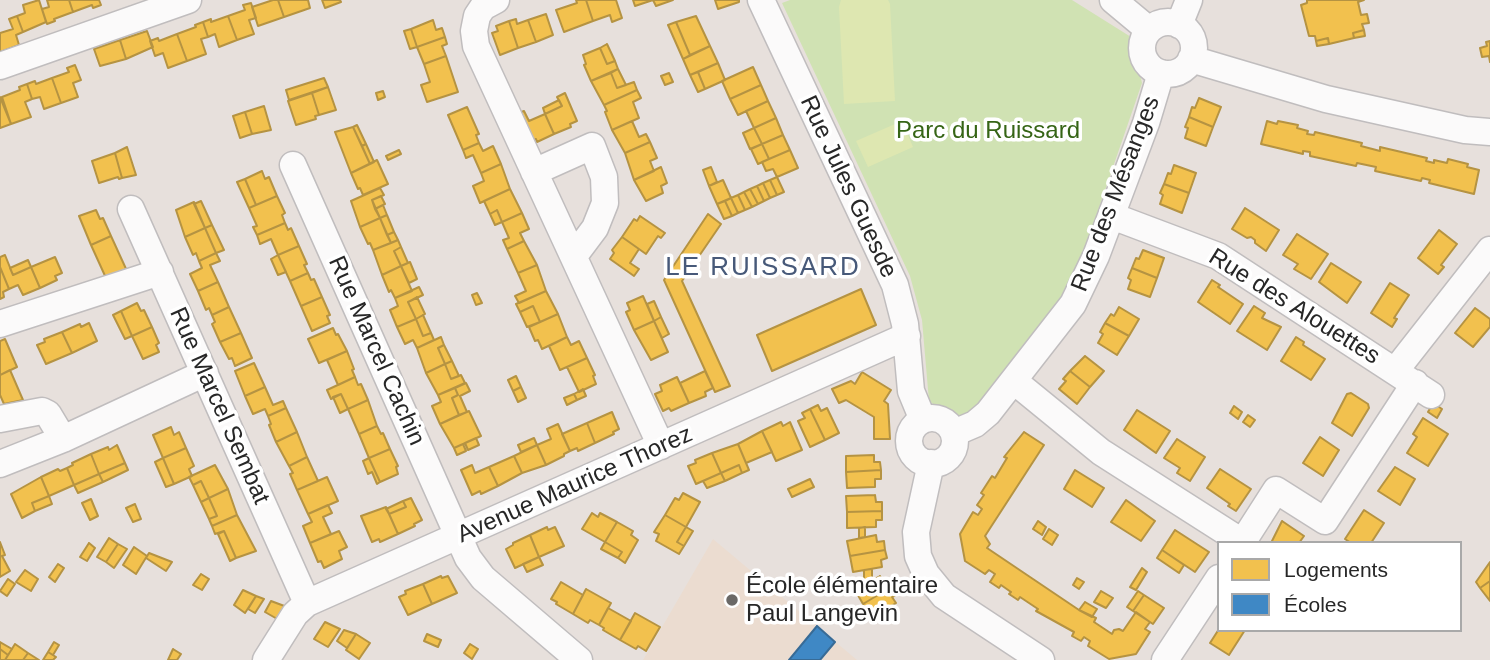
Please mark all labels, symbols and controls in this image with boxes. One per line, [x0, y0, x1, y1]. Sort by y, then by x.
street label: Rue Jules Guesde [793, 91, 903, 283]
street label: Rue des Mésanges [1066, 92, 1166, 296]
park label: Parc du Ruissard [896, 117, 1080, 145]
street label: Rue des Alouettes [1203, 243, 1385, 371]
street label: Rue Marcel Cachin [321, 252, 431, 450]
district label: LE RUISSARD [667, 252, 859, 284]
street label: Rue Marcel Sembat [163, 303, 275, 509]
street label: Avenue Maurice Thorez [453, 420, 697, 550]
legend [1217, 541, 1462, 632]
text: Logements [1284, 558, 1388, 581]
place label: École élémentaire Paul Langevin [746, 572, 938, 628]
marker: École élémentaire Paul Langevin [724, 592, 740, 608]
text: Écoles [1284, 593, 1347, 616]

